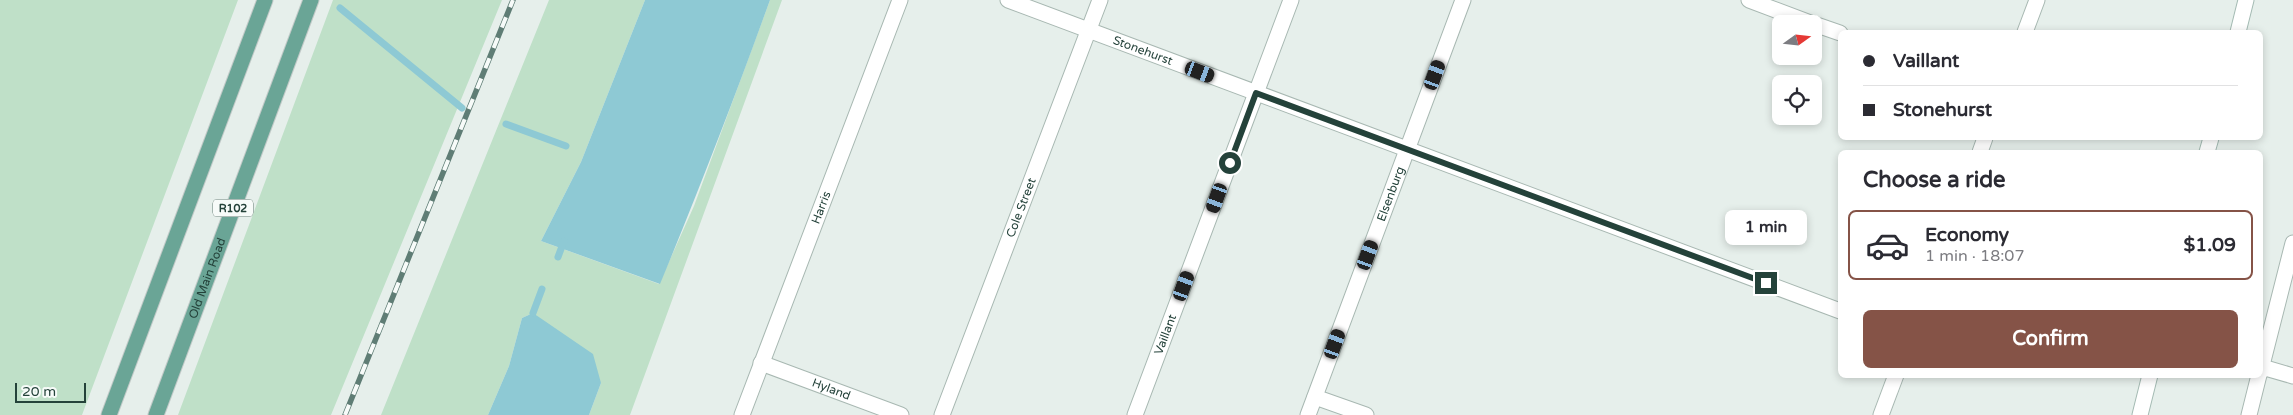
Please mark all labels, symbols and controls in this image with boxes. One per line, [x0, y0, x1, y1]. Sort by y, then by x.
north arrow [1772, 15, 1822, 65]
map controls [1772, 15, 1822, 125]
street label: Stonehurst [1111, 33, 1175, 68]
text: Vaillant [1893, 50, 1959, 72]
car [1422, 58, 1447, 92]
car [1183, 60, 1216, 84]
button: locate [1772, 75, 1822, 125]
text: Stonehurst [1893, 99, 1992, 121]
route start [1219, 152, 1241, 174]
street label: Elsenburg [1374, 165, 1407, 223]
text: Choose a ride [1863, 167, 2006, 193]
street label: Cole Street [1003, 175, 1039, 239]
car [1204, 181, 1229, 215]
street label: Harris [808, 189, 834, 226]
road number: R102 [213, 200, 253, 217]
callout: 1 min [1725, 210, 1807, 246]
text: 1 min [1745, 217, 1787, 237]
icon: car [1865, 223, 1910, 268]
text: Economy [1925, 224, 2009, 246]
text: $1.09 [2184, 234, 2236, 256]
street label: Old Main Road [186, 236, 229, 321]
car [1355, 238, 1380, 272]
text: 1 min · 18:07 [1925, 246, 2024, 266]
car [1171, 269, 1196, 303]
route end [1755, 272, 1777, 294]
button: Confirm [1863, 310, 2238, 368]
street label: Vaillant [1151, 312, 1179, 357]
car [1322, 327, 1347, 361]
street label: Hyland [810, 376, 853, 403]
scale bar [15, 380, 86, 403]
text: 20 m [22, 383, 56, 400]

